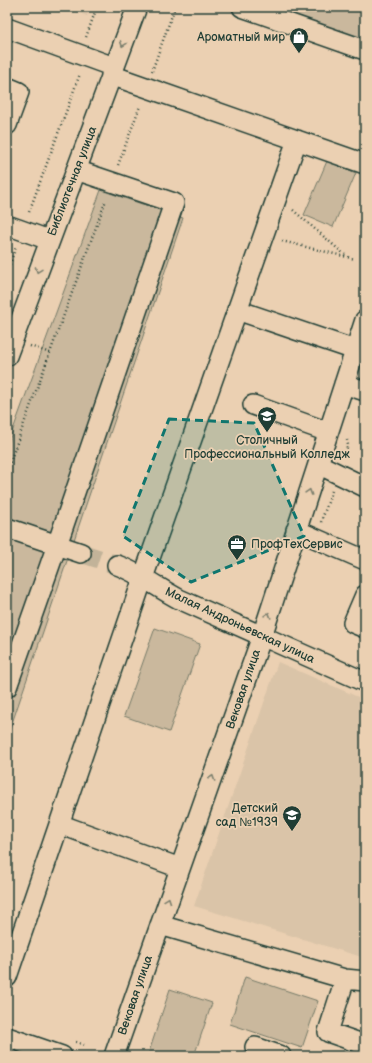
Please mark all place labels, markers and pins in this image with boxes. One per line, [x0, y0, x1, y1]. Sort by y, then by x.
shop icon: Ароматный мир [288, 26, 310, 54]
place label: Ароматный мир [196, 30, 285, 45]
school or university icon: Столичный Профессиональный Колледж [256, 405, 278, 433]
place label: Столичный Профессиональный Колледж [184, 433, 350, 462]
office icon: ПрофТехСервис [226, 533, 248, 561]
place label: ПрофТехСервис [251, 537, 343, 552]
place label: Детский сад №1939 [216, 801, 278, 830]
school or university icon: Детский сад №1939 [281, 804, 303, 832]

